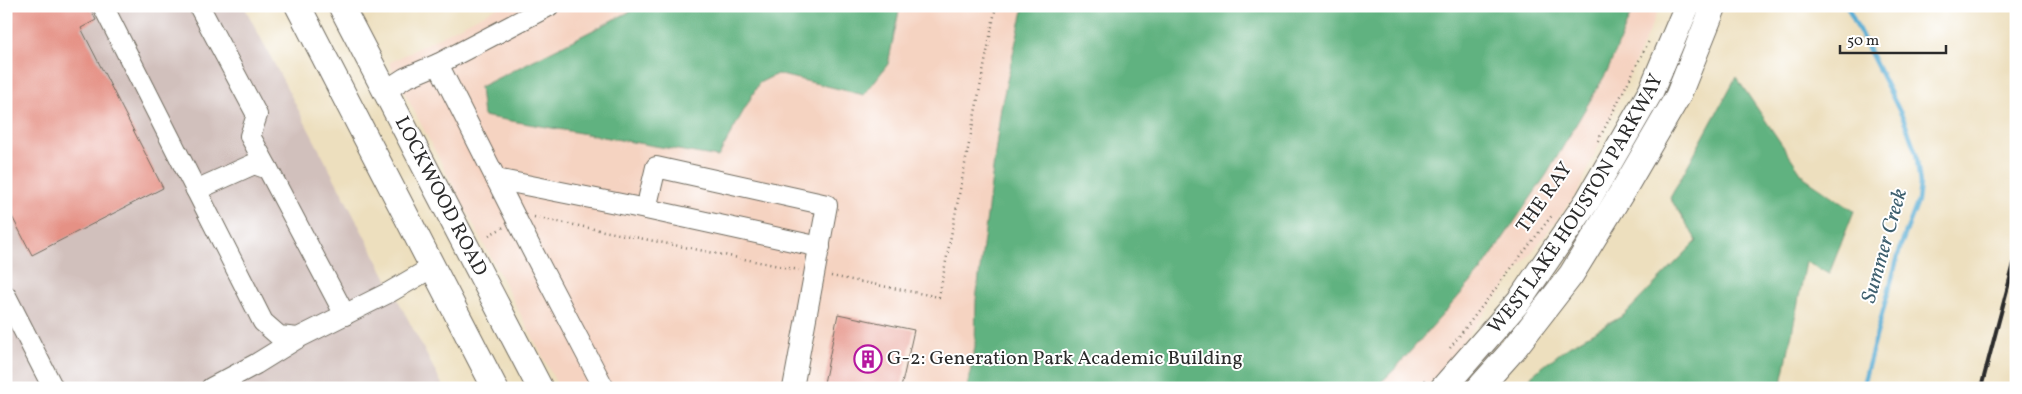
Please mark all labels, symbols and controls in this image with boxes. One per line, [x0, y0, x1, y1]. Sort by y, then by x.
scale bar [1840, 22, 1946, 54]
text: 50 m [1847, 31, 1879, 52]
street label: WEST LAKE HOUSTON PARKWAY [1482, 69, 1671, 341]
street label: LOCKWOOD ROAD [387, 112, 494, 282]
street label: THE RAY [1510, 156, 1580, 239]
water label: Summer Creek [1855, 185, 1915, 307]
building icon: G-2: Generation Park Academic Building [853, 344, 883, 374]
place label: G-2: Generation Park Academic Building [887, 345, 1243, 373]

